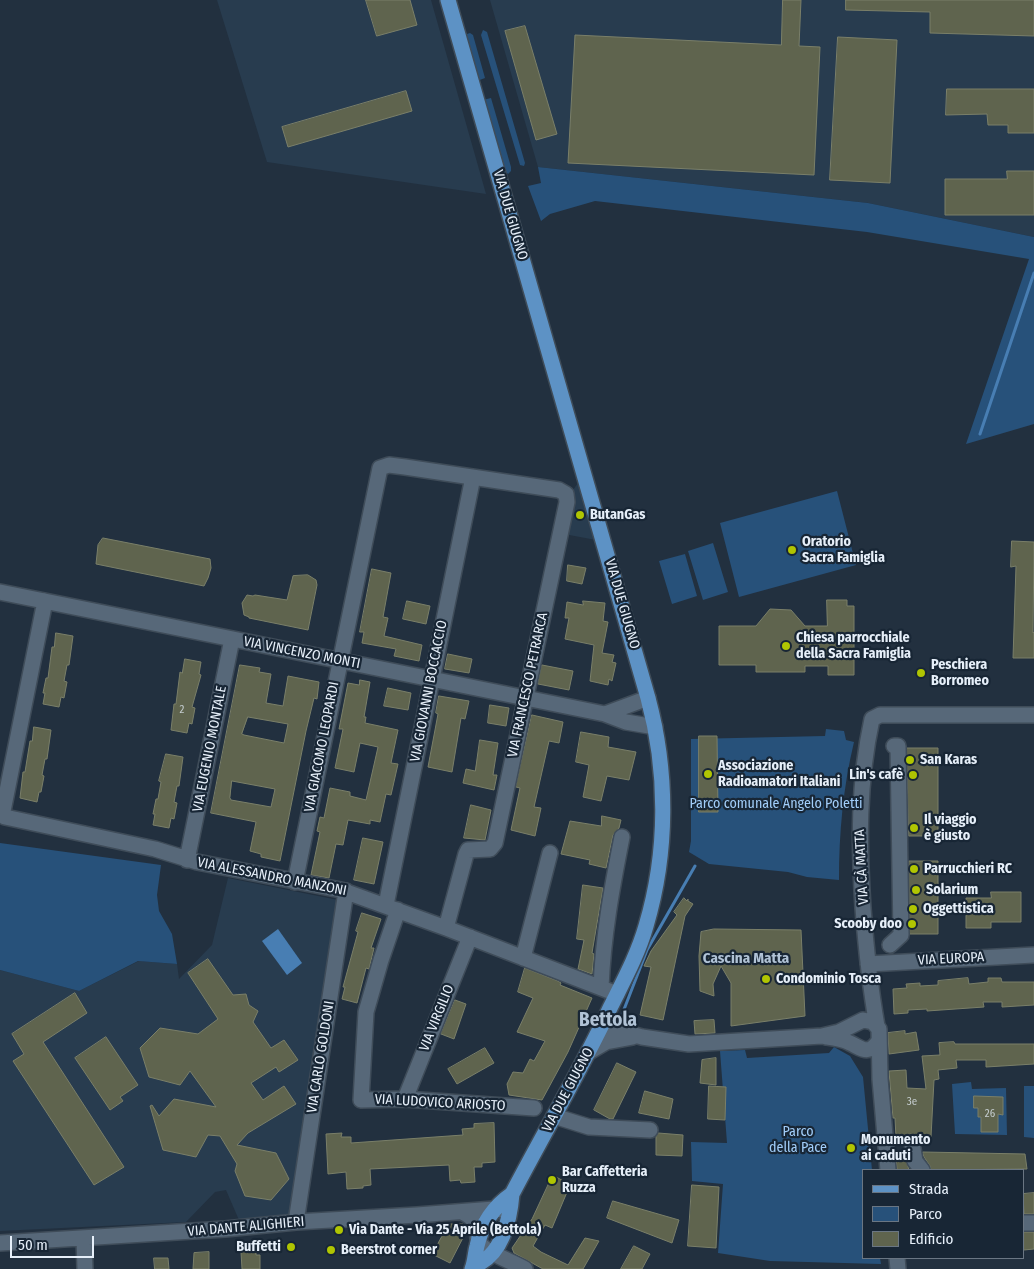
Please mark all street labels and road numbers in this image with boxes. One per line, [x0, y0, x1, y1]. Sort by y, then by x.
street label: VIA DUE GIUGNO [489, 168, 531, 262]
street label: VIA DUE GIUGNO [601, 557, 643, 651]
street label: VIA FRANCESCO PETRARCA [504, 611, 552, 759]
street label: VIA GIOVANNI BOCCACCIO [407, 619, 451, 763]
street label: VIA VINCENZO MONTI [242, 633, 362, 673]
street label: VIA GIACOMO LEOPARDI [301, 680, 343, 814]
street label: VIA EUGENIO MONTALE [190, 685, 230, 813]
street label: VIA CÀ MATTA [852, 829, 872, 905]
street label: VIA ALESSANDRO MANZONI [196, 854, 348, 900]
street label: VIA EUROPA [917, 949, 985, 969]
street label: VIA VIRGILIO [416, 982, 458, 1054]
street label: VIA CARLO GOLDONI [304, 1000, 338, 1114]
street label: VIA DUE GIUGNO [539, 1045, 597, 1135]
street label: VIA LUDOVICO ARIOSTO [374, 1091, 506, 1115]
street label: VIA DANTE ALIGHIERI [187, 1214, 305, 1240]

